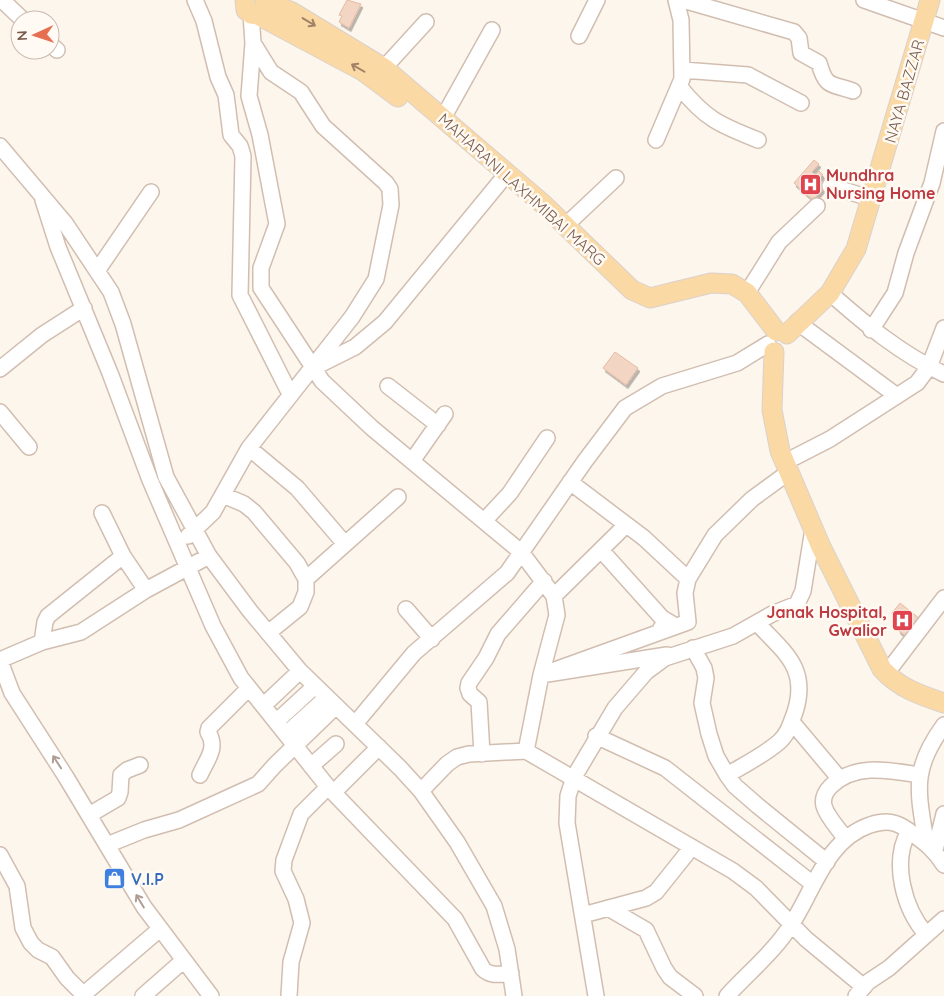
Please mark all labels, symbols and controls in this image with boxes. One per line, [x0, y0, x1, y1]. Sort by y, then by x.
north arrow [10, 10, 60, 60]
one-way arrow [301, 18, 315, 28]
text: N [13, 30, 31, 41]
street label: NAYA BAZZAR [880, 37, 928, 145]
one-way arrow [351, 63, 366, 73]
street label: MAHARANI LAXHMIBAI MARG [434, 109, 610, 269]
place label: Mundhra Nursing Home [826, 165, 936, 203]
hospital icon: Mundhra Nursing Home [798, 172, 822, 196]
place label: Janak Hospital, Gwalior [767, 602, 887, 640]
hospital icon: Janak Hospital, Gwalior [891, 609, 915, 633]
one-way arrow [51, 755, 61, 769]
shop icon: V.I.P [103, 867, 127, 891]
place label: V.I.P [131, 869, 164, 889]
one-way arrow [135, 895, 145, 909]

